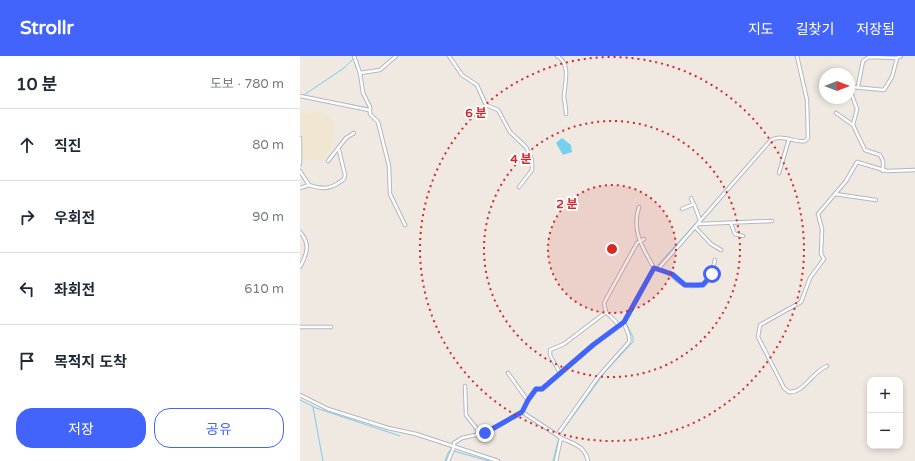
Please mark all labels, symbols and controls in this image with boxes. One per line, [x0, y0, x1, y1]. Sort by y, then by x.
text: Strollr [20, 17, 74, 39]
text: 지도 [748, 21, 774, 38]
text: 길찾기 [796, 21, 834, 38]
text: 저장됨 [856, 21, 895, 38]
north arrow [819, 68, 855, 104]
text: 10 분 [16, 74, 57, 95]
text: 도보 · 780 m [210, 76, 284, 92]
text: 6 분 [465, 106, 487, 120]
icon: ahead [16, 134, 38, 156]
text: 직진 [54, 137, 82, 155]
text: 80 m [252, 137, 284, 153]
text: 4 분 [510, 152, 532, 166]
text: 2 분 [556, 197, 578, 211]
icon: right [16, 206, 38, 228]
text: 우회전 [54, 209, 95, 227]
text: 90 m [252, 209, 284, 225]
centre of rings [605, 242, 619, 256]
route start [703, 265, 721, 283]
icon: left [16, 278, 38, 300]
text: 좌회전 [54, 281, 95, 299]
text: 610 m [244, 281, 284, 297]
icon: arrive [16, 350, 38, 372]
text: 목적지 도착 [54, 353, 127, 371]
map controls [867, 377, 903, 449]
button: + [867, 377, 903, 413]
button: 저장 [16, 408, 146, 448]
button: 공유 [154, 408, 284, 448]
button: − [867, 413, 903, 449]
route end [476, 424, 494, 442]

